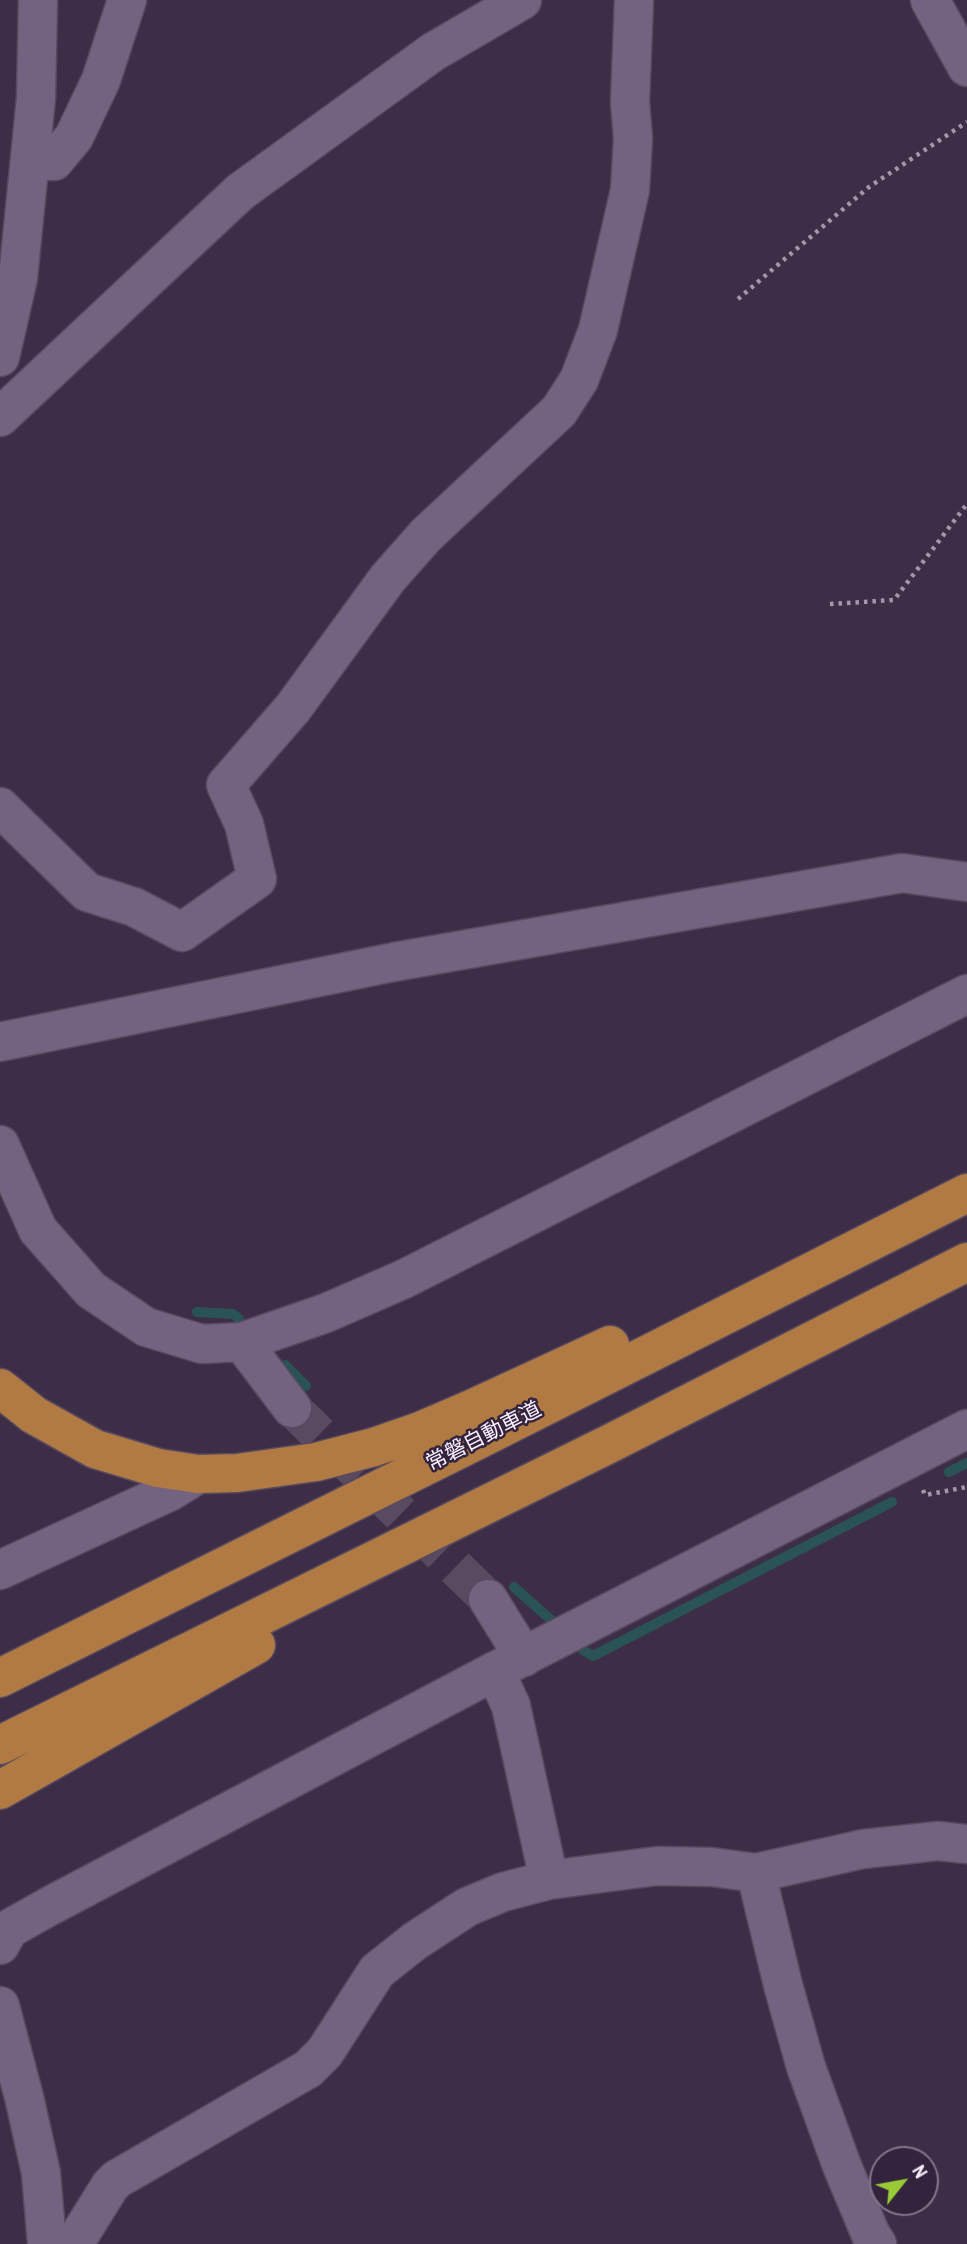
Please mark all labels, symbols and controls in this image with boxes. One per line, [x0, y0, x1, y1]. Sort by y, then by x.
street label: 常磐自動車道 [422, 1397, 546, 1477]
north arrow [869, 2146, 939, 2216]
text: N [906, 2160, 934, 2183]

